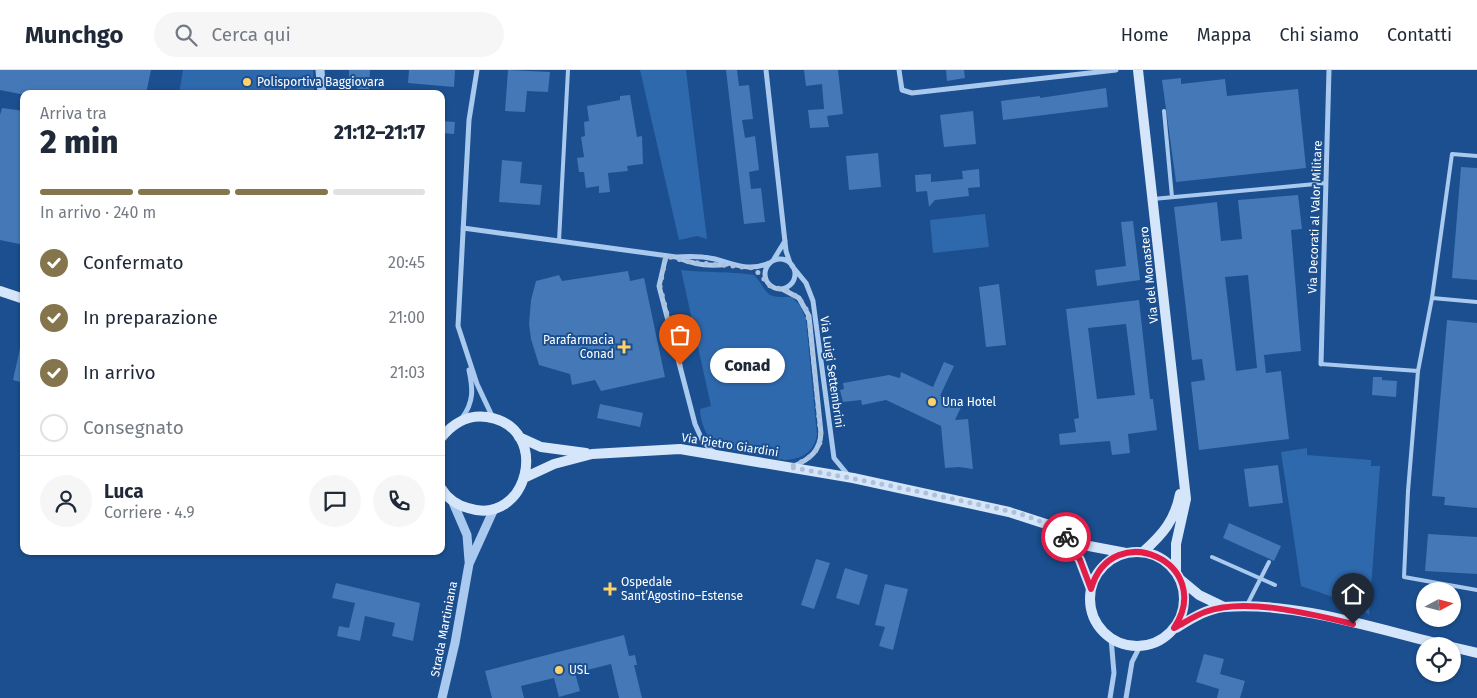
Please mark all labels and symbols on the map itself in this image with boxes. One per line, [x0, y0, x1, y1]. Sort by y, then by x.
place label: Polisportiva Baggiovara [257, 75, 385, 89]
marker: Polisportiva Baggiovara [241, 76, 253, 88]
street label: Via Decorati al Valor Militare [1305, 140, 1325, 294]
street label: Via del Monastero [1137, 226, 1161, 324]
pin [659, 314, 701, 365]
street label: Via Luigi Settembrini [817, 315, 847, 429]
place label: Parafarmacia Conad [543, 333, 614, 361]
marker: Parafarmacia Conad [618, 341, 630, 353]
callout: Conad [710, 348, 785, 382]
place label: Una Hotel [942, 395, 997, 409]
marker: Una Hotel [926, 396, 938, 408]
street label: Via Pietro Giardini [680, 430, 780, 460]
courier [1041, 512, 1091, 562]
pin [1332, 573, 1374, 624]
place label: Ospedale Sant’Agostino–Estense [621, 575, 743, 603]
street label: Strada Martiniana [428, 580, 460, 678]
marker: Ospedale Sant’Agostino–Estense [603, 582, 617, 596]
north arrow [1416, 582, 1461, 628]
place label: USL [569, 663, 589, 677]
marker: USL [553, 664, 565, 676]

